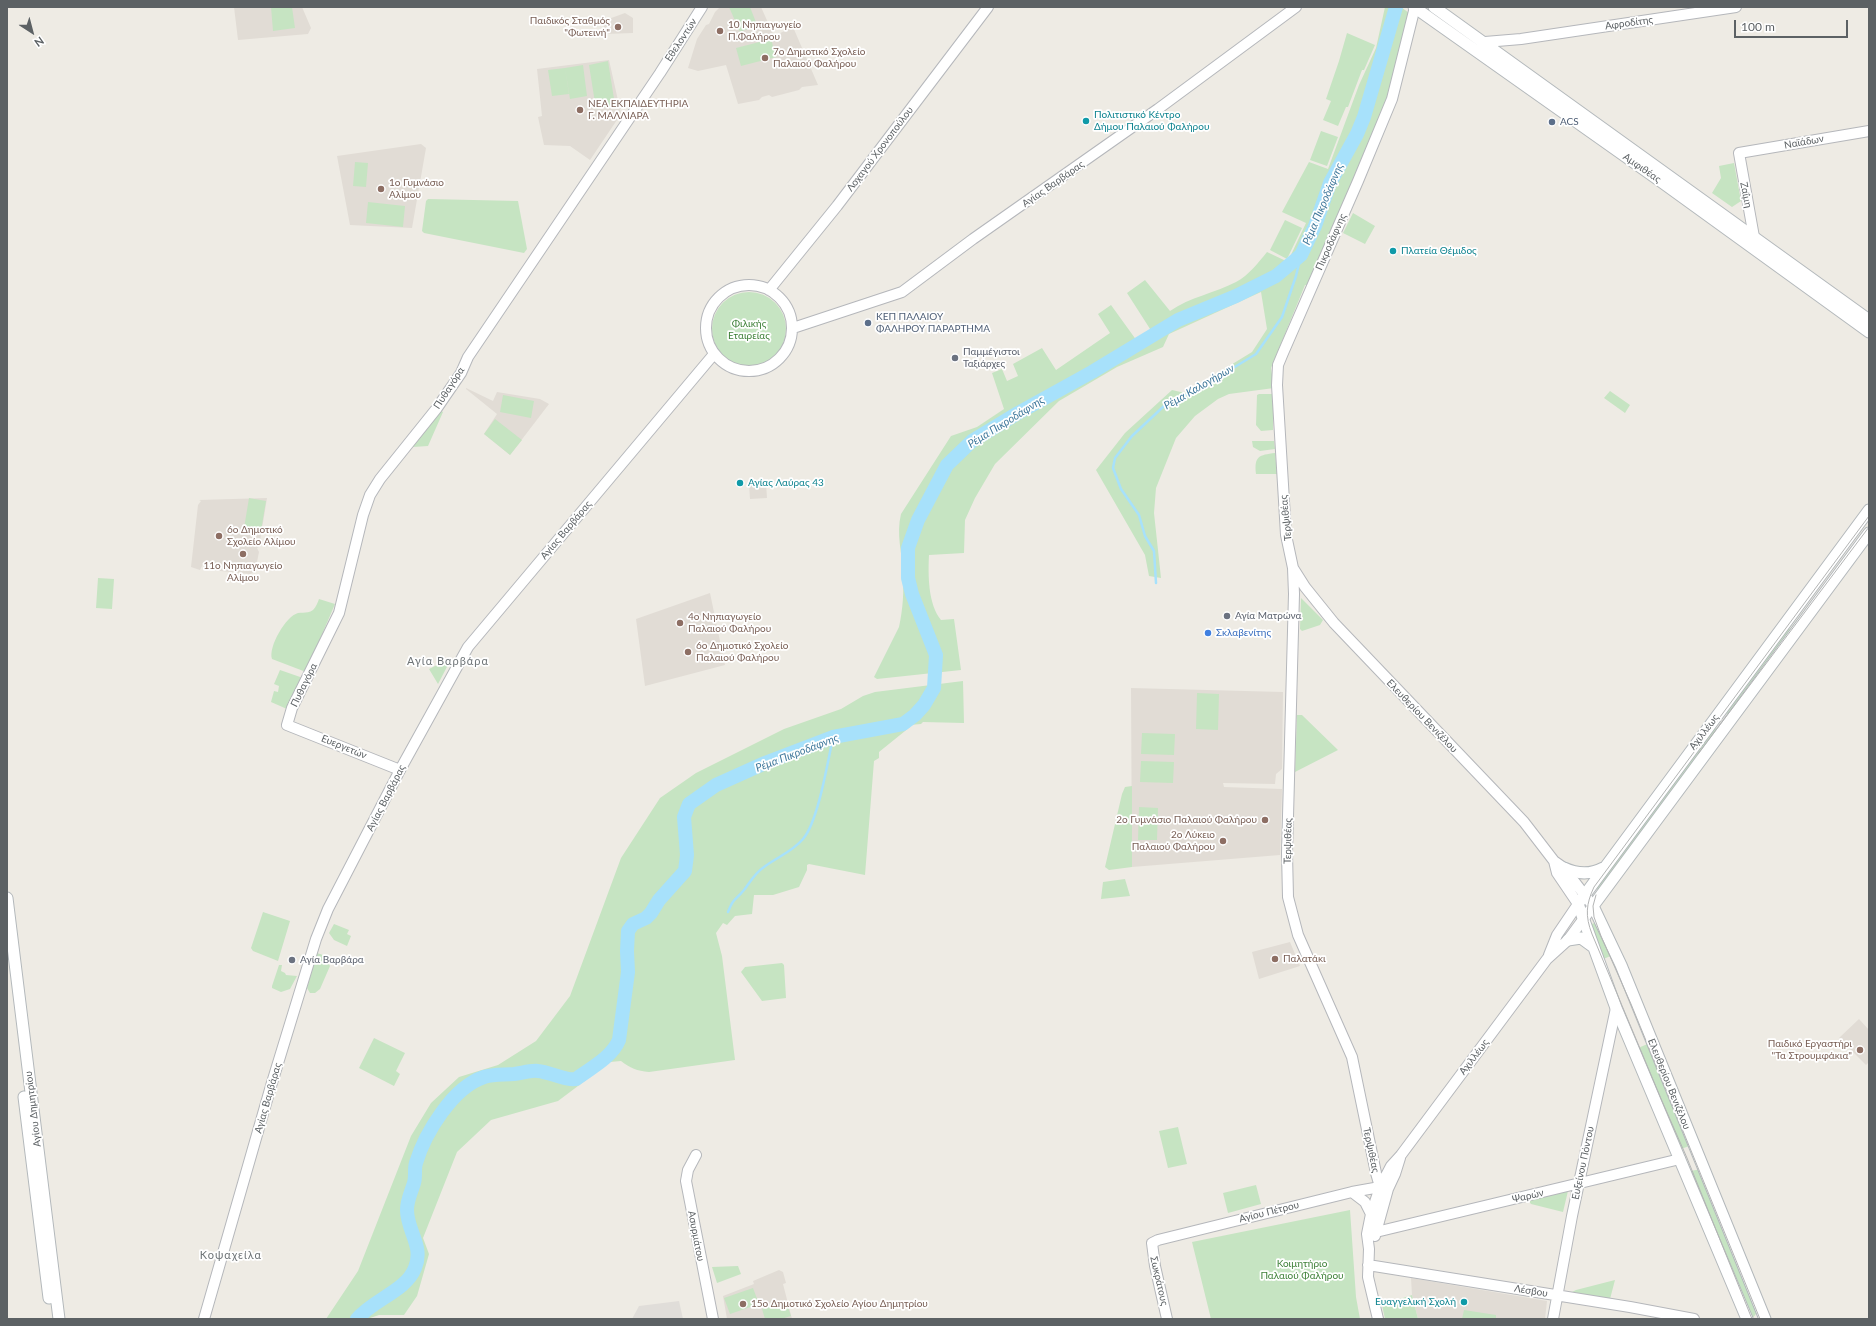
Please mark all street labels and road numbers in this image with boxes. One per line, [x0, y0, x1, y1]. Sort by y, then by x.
street label: Αφροδίτης [1604, 14, 1654, 32]
street label: Εθελοντών [663, 16, 699, 64]
street label: Λοχαγού Χρονοπούλου [844, 104, 916, 194]
street label: Ναϊάδων [1783, 133, 1825, 151]
street label: Αμφιθέας [1621, 151, 1663, 185]
street label: Αγίας Βαρβάρας [1020, 158, 1086, 210]
street label: Ζαΐμη [1738, 181, 1754, 209]
street label: Πικροδάφνης [1313, 212, 1349, 272]
street label: Πυθαγόρα [431, 365, 467, 411]
street label: Τερψιθέας [1278, 494, 1294, 542]
street label: Αγίας Βαρβάρας [538, 498, 594, 562]
street label: Πυθαγόρα [288, 661, 320, 709]
street label: Ελευθερίου Βενιζέλου [1384, 677, 1460, 755]
street label: Αχιλλέως [1687, 712, 1721, 752]
street label: Ευεργετών [319, 732, 369, 762]
street label: Αγίας Βαρβάρας [364, 763, 408, 833]
street label: Τερψιθέας [1282, 818, 1294, 864]
street label: Αχιλλέως [1457, 1037, 1491, 1077]
street label: Ελευθερίου Βενιζέλου [1645, 1037, 1693, 1131]
street label: Αγίας Βαρβάρας [252, 1061, 284, 1135]
street label: Αγίου Δημητρίου [22, 1070, 44, 1148]
street label: Ευξείνου Πόντου [1569, 1125, 1597, 1201]
street label: Τερψιθέας [1360, 1126, 1382, 1174]
street label: Ψαρών [1511, 1187, 1545, 1205]
street label: Αγίου Πέτρου [1238, 1199, 1300, 1225]
street label: Ασυρμάτου [685, 1210, 707, 1262]
street label: Σωκράτους [1147, 1255, 1171, 1307]
street label: Λέσβου [1513, 1282, 1549, 1300]

